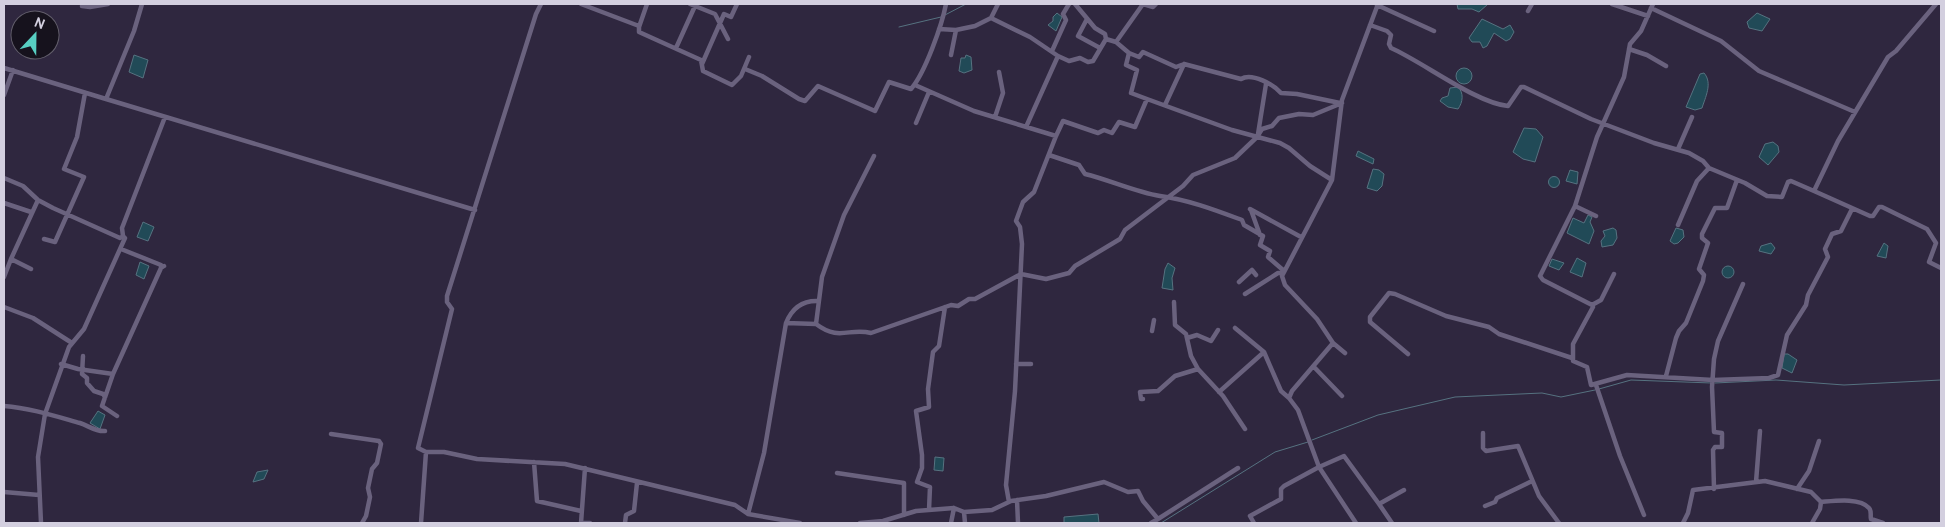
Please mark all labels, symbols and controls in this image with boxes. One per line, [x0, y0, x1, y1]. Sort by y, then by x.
north arrow [10, 10, 60, 60]
text: N [31, 15, 47, 34]

